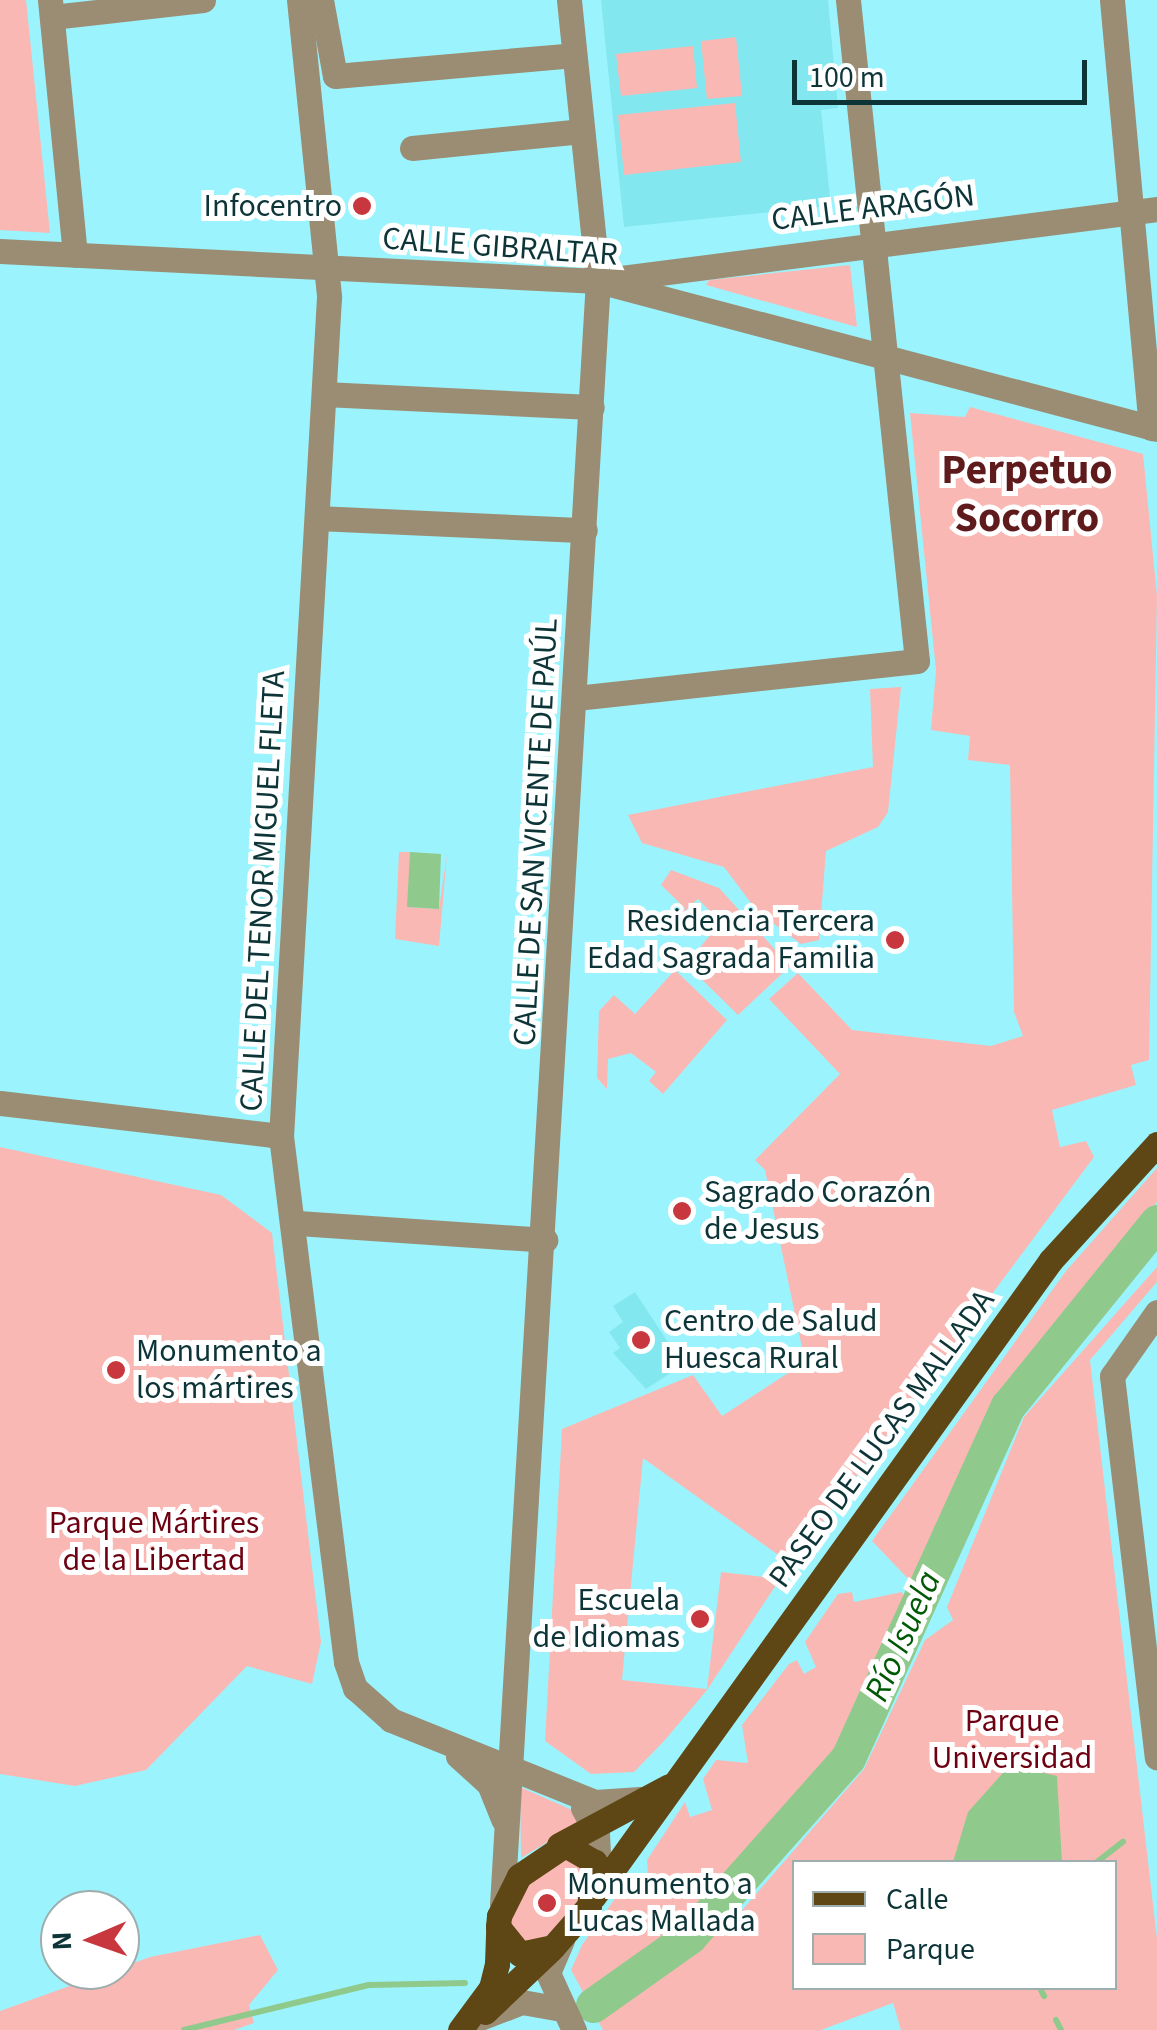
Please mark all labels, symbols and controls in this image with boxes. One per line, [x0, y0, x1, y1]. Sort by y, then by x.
scale bar [797, 40, 1092, 102]
text: 100 m [809, 56, 885, 99]
street label: CALLE ARAGÓN [769, 176, 977, 240]
place label: Infocentro [203, 187, 342, 225]
marker: Infocentro [351, 195, 373, 217]
street label: CALLE GIBRALTAR [381, 220, 619, 274]
district label: Perpetuo Socorro [941, 445, 1113, 544]
street label: CALLE DE SAN VICENTE DE PAÚL [506, 617, 566, 1047]
street label: CALLE DEL TENOR MIGUEL FLETA [232, 670, 294, 1112]
place label: Residencia Tercera Edad Sagrada Familia [587, 903, 875, 978]
marker: Residencia Tercera Edad Sagrada Familia [884, 929, 906, 951]
place label: Sagrado Corazón de Jesus [704, 1174, 932, 1249]
marker: Sagrado Corazón de Jesus [669, 1198, 695, 1224]
street label: PASEO DE LUCAS MALLADA [761, 1283, 1003, 1595]
place label: Centro de Salud Huesca Rural [664, 1303, 878, 1378]
marker: Centro de Salud Huesca Rural [628, 1327, 654, 1353]
place label: Monumento a los mártires [136, 1333, 322, 1408]
marker: Monumento a los mártires [105, 1359, 127, 1381]
park label: Parque Mártires de la Libertad [49, 1505, 259, 1580]
water label: Río Isuela [856, 1564, 950, 1708]
place label: Escuela de Idiomas [533, 1582, 680, 1657]
marker: Escuela de Idiomas [689, 1608, 711, 1630]
park label: Parque Universidad [932, 1703, 1092, 1778]
legend [792, 1860, 1117, 1990]
place label: Monumento a Lucas Mallada [567, 1866, 756, 1941]
text: Calle [886, 1878, 948, 1921]
north arrow [40, 1890, 140, 1990]
marker: Monumento a Lucas Mallada [536, 1892, 558, 1914]
text: Parque [886, 1928, 975, 1971]
text: N [42, 1931, 82, 1951]

